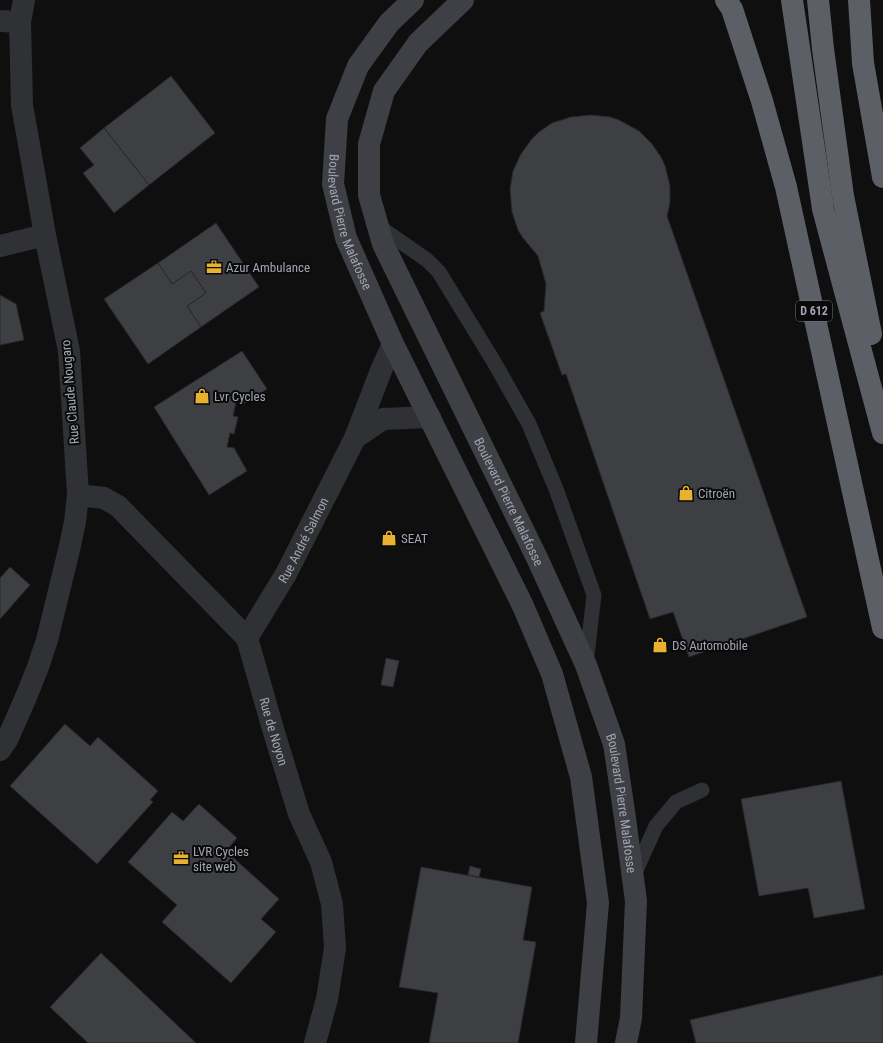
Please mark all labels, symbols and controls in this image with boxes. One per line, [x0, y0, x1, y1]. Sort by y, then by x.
street label: Boulevard Pierre Malafosse [325, 154, 375, 292]
office icon: Azur Ambulance [205, 258, 223, 276]
place label: Azur Ambulance [226, 260, 310, 275]
road number: D 612 [796, 301, 832, 321]
street label: Rue Claude Nougaro [58, 339, 82, 445]
shop icon: Lvr Cycles [193, 387, 211, 405]
place label: Lvr Cycles [214, 389, 266, 404]
street label: Boulevard Pierre Malafosse [472, 435, 547, 568]
shop icon: Citroën [677, 484, 695, 502]
place label: Citroën [698, 486, 735, 501]
street label: Rue André Salmon [275, 495, 331, 586]
shop icon: SEAT [380, 529, 398, 547]
place label: SEAT [401, 531, 428, 546]
shop icon: DS Automobile [651, 636, 669, 654]
place label: DS Automobile [672, 638, 748, 653]
street label: Rue de Noyon [257, 695, 291, 767]
street label: Boulevard Pierre Malafosse [603, 731, 640, 874]
place label: LVR Cycles site web [193, 844, 249, 874]
office icon: LVR Cycles site web [172, 849, 190, 867]

